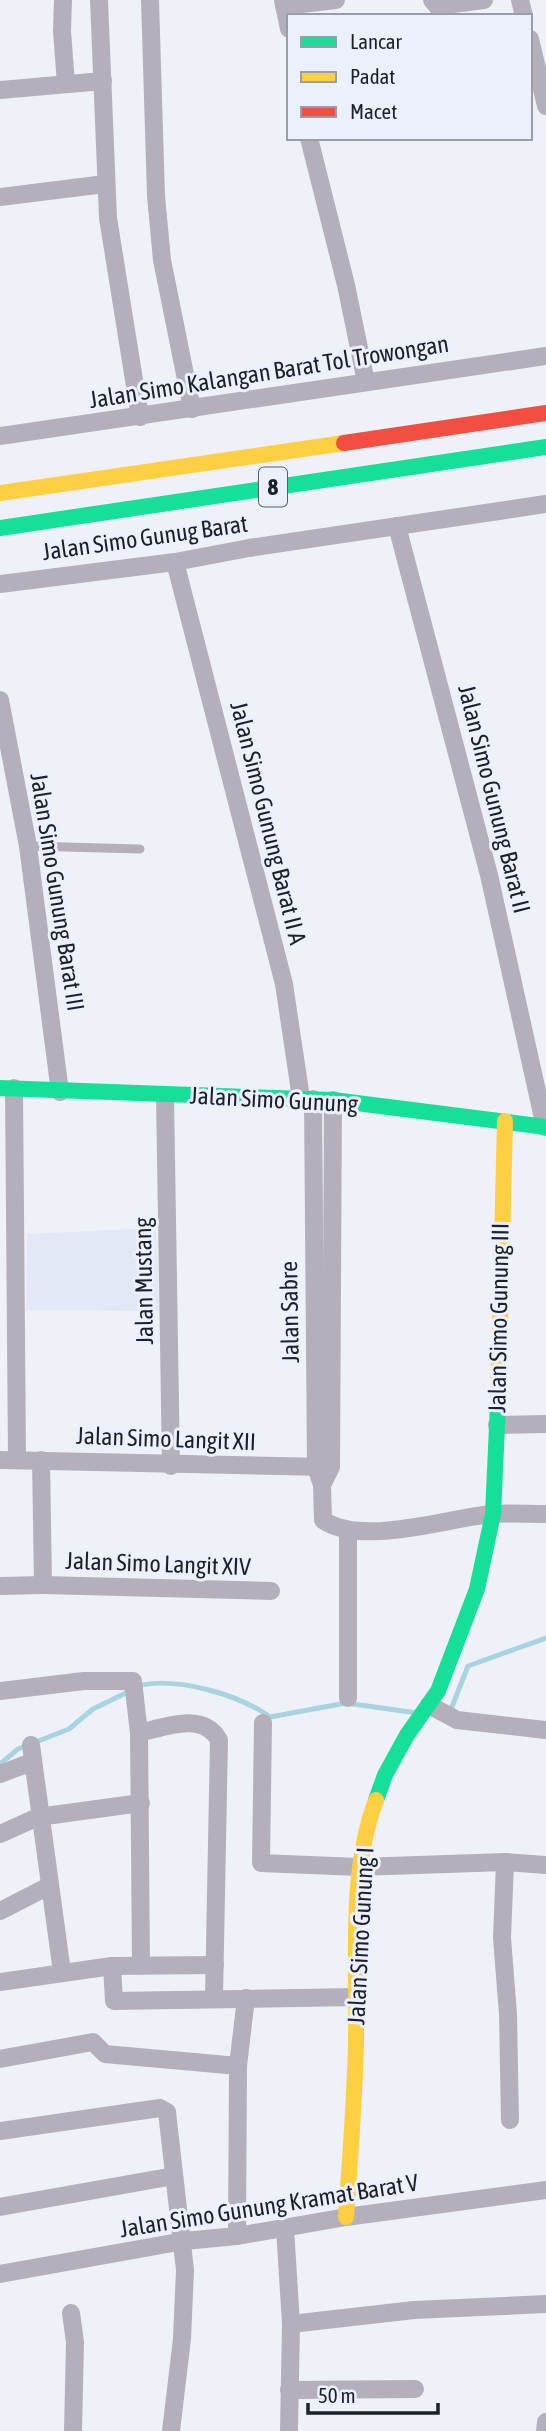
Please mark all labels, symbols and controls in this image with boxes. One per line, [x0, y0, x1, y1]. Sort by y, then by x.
legend [287, 14, 532, 140]
text: Lancar [350, 29, 403, 53]
text: Padat [350, 64, 395, 88]
text: Macet [350, 99, 397, 123]
street label: Jalan Simo Kalangan Barat Tol Trowongan [87, 330, 451, 413]
road number: 8 [259, 467, 287, 506]
street label: Jalan Simo Gunug Barat [41, 510, 249, 565]
street label: Jalan Simo Gunung Barat II [453, 682, 536, 916]
street label: Jalan Simo Gunung Barat II A [225, 699, 312, 947]
street label: Jalan Simo Gunung Barat III [25, 771, 90, 1013]
street label: Jalan Simo Gunung [189, 1082, 359, 1117]
street label: Jalan Mustang [129, 1216, 158, 1345]
street label: Jalan Simo Gunung III [483, 1223, 514, 1413]
street label: Jalan Sabre [275, 1261, 304, 1363]
street label: Jalan Simo Langit XII [76, 1422, 256, 1455]
street label: Jalan Simo Langit XIV [65, 1547, 251, 1580]
street label: Jalan Simo Gunung I [342, 1847, 379, 2025]
street label: Jalan Simo Gunung Kramat Barat V [118, 2169, 420, 2242]
scale bar [308, 2372, 438, 2416]
text: 50 m [318, 2383, 356, 2407]

